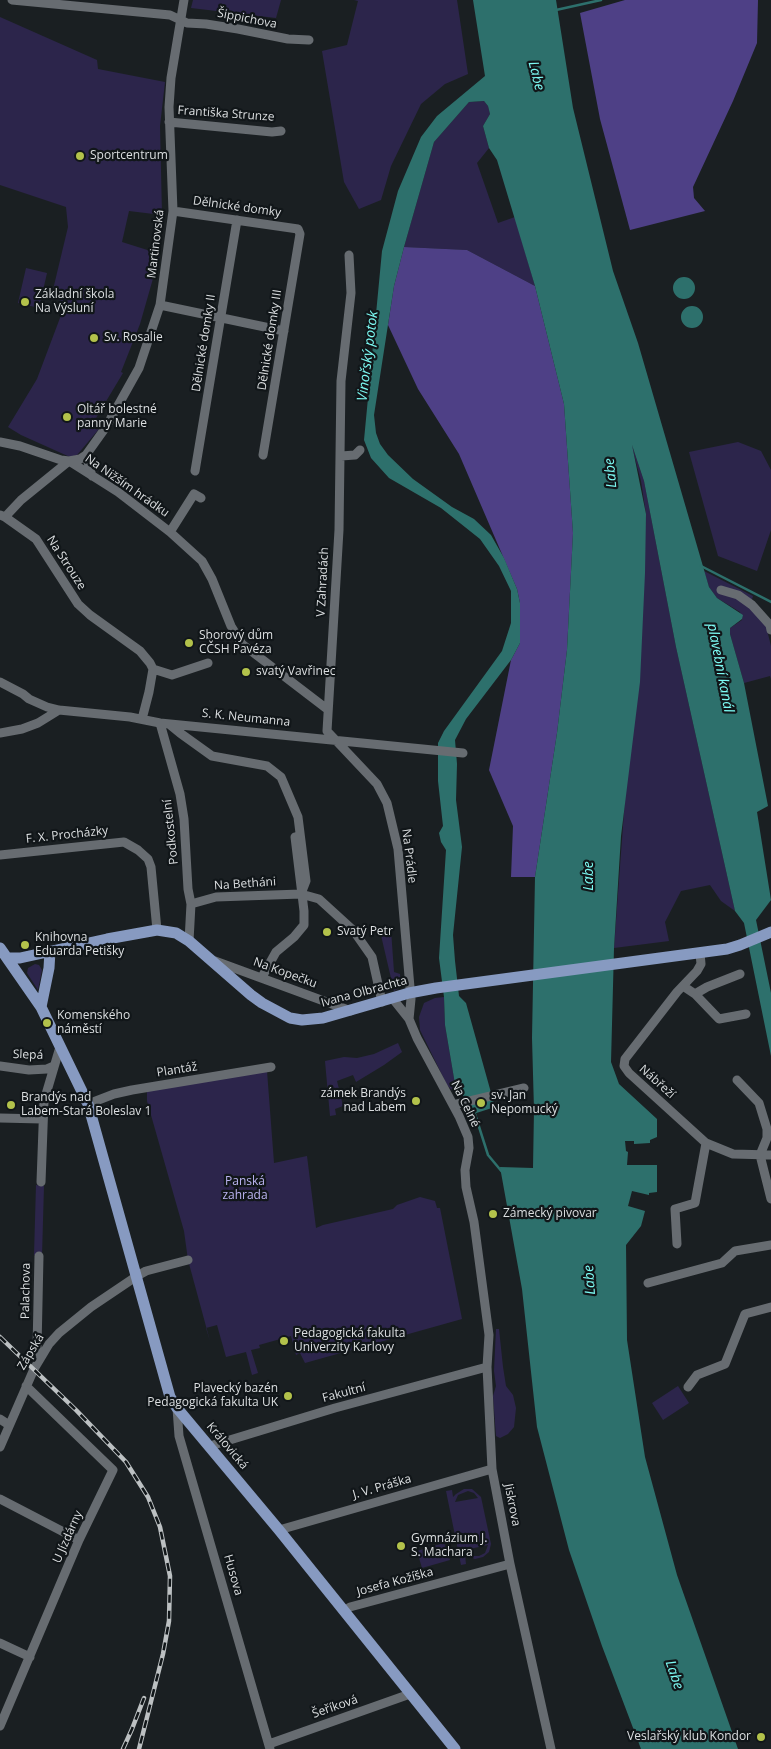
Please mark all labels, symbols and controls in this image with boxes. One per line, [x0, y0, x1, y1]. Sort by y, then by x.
street label: Šippichova [216, 6, 278, 32]
water label: Labe [524, 60, 548, 92]
street label: Františka Strunze [177, 103, 275, 125]
place label: Sportcentrum [90, 149, 168, 163]
marker: Sportcentrum [74, 150, 86, 162]
street label: Dělnické domky [192, 194, 282, 220]
street label: Martinovská [145, 209, 167, 279]
place label: Základní škola Na Výsluní [35, 288, 114, 316]
street label: Dělnické domky III [255, 289, 285, 391]
street label: Dělnické domky II [189, 293, 219, 393]
marker: Základní škola Na Výsluní [19, 296, 31, 308]
water label: Vinořský potok [354, 310, 382, 402]
place label: Sv. Rosalie [104, 331, 163, 345]
marker: Sv. Rosalie [88, 332, 100, 344]
place label: Oltář bolestné panny Marie [77, 403, 157, 431]
marker: Oltář bolestné panny Marie [61, 411, 73, 423]
street label: Na Nižším hrádku [82, 452, 172, 520]
water label: Labe [601, 457, 621, 489]
street label: Na Strouze [43, 533, 89, 593]
street label: V Zahradách [314, 547, 332, 617]
water label: plavební kanál [703, 622, 737, 714]
place label: Sborový dům CČSH Pavéza [199, 629, 273, 657]
marker: Sborový dům CČSH Pavéza [183, 637, 195, 649]
place label: svatý Vavřinec [256, 665, 335, 679]
marker: svatý Vavřinec [240, 666, 252, 678]
street label: S. K. Neumanna [201, 706, 291, 730]
street label: Podkostelní [160, 799, 182, 865]
street label: F. X. Procházky [25, 824, 109, 846]
street label: Na Prádle [399, 828, 419, 884]
water label: Labe [581, 861, 597, 891]
street label: Na Betháni [214, 875, 276, 893]
place label: Svatý Petr [337, 925, 393, 939]
marker: Svatý Petr [321, 926, 333, 938]
place label: Knihovna Eduarda Petišky [35, 931, 124, 959]
marker: Knihovna Eduarda Petišky [19, 939, 31, 951]
street label: Na Kopečku [251, 955, 319, 991]
street label: Ivana Olbrachta [319, 974, 409, 1010]
place label: Komenského náměstí [57, 1009, 130, 1037]
marker: Komenského náměstí [41, 1017, 53, 1029]
street label: Slepá [13, 1047, 43, 1063]
street label: Plantáž [156, 1060, 198, 1080]
street label: Nábřeží [636, 1062, 678, 1102]
street label: Na Celné [448, 1078, 482, 1130]
place label: zámek Brandýs nad Labem [321, 1087, 406, 1115]
place label: sv. Jan Nepomucký [491, 1089, 558, 1117]
place label: Brandýs nad Labem-Stará Boleslav 1 [21, 1091, 151, 1119]
marker: zámek Brandýs nad Labem [410, 1095, 422, 1107]
marker: sv. Jan Nepomucký [475, 1097, 487, 1109]
marker: Brandýs nad Labem-Stará Boleslav 1 [5, 1099, 17, 1111]
park label: Panská zahrada [222, 1175, 268, 1203]
place label: Zámecký pivovar [503, 1207, 597, 1221]
marker: Zámecký pivovar [487, 1208, 499, 1220]
street label: Palachova [18, 1263, 34, 1319]
water label: Labe [581, 1265, 599, 1295]
place label: Pedagogická fakulta Univerzity Karlovy [294, 1327, 405, 1355]
street label: Zápská [15, 1331, 47, 1373]
marker: Pedagogická fakulta Univerzity Karlovy [278, 1335, 290, 1347]
street label: Fakultní [321, 1380, 367, 1406]
place label: Plavecký bazén Pedagogická fakulta UK [147, 1382, 278, 1410]
marker: Plavecký bazén Pedagogická fakulta UK [282, 1390, 294, 1402]
street label: Královická [203, 1420, 251, 1472]
street label: J. V. Práška [351, 1472, 413, 1502]
street label: Jiskrova [501, 1482, 523, 1528]
street label: U Jízdárny [50, 1508, 86, 1566]
place label: Gymnázium J. S. Machara [411, 1532, 487, 1560]
marker: Gymnázium J. S. Machara [395, 1540, 407, 1552]
street label: Husova [220, 1553, 246, 1597]
street label: Josefa Kožíška [355, 1565, 435, 1599]
water label: Labe [661, 1658, 687, 1692]
street label: Šeříková [310, 1692, 360, 1722]
place label: Veslařský klub Kondor [627, 1730, 751, 1744]
marker: Veslařský klub Kondor [755, 1731, 767, 1743]

